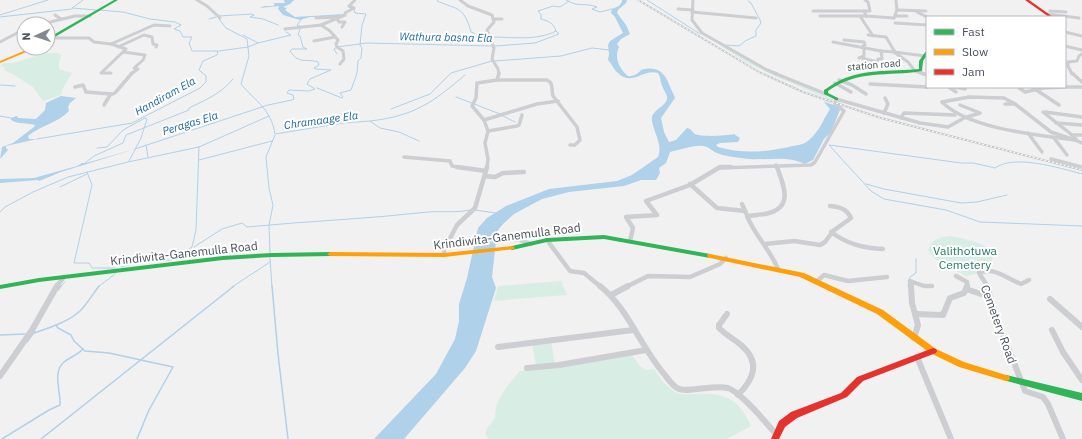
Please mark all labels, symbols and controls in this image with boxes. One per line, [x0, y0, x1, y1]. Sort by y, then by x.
north arrow [16, 16, 56, 56]
legend [926, 16, 1066, 88]
text: Fast [962, 24, 985, 39]
water label: Wathura basna Ela [399, 29, 493, 45]
text: N [19, 32, 33, 41]
text: Slow [962, 44, 988, 59]
street label: station road [847, 56, 901, 74]
text: Jam [962, 64, 985, 79]
water label: Handiram Ela [132, 74, 198, 118]
water label: Peragas Ela [160, 108, 220, 138]
water label: Chramaage Ela [283, 108, 359, 132]
street label: Krindiwita-Ganemulla Road [433, 220, 581, 252]
street label: Krindiwita-Ganemulla Road [110, 238, 258, 268]
park label: Valithotuwa Cemetery [933, 243, 998, 272]
street label: Cemetery Road [978, 283, 1020, 365]

